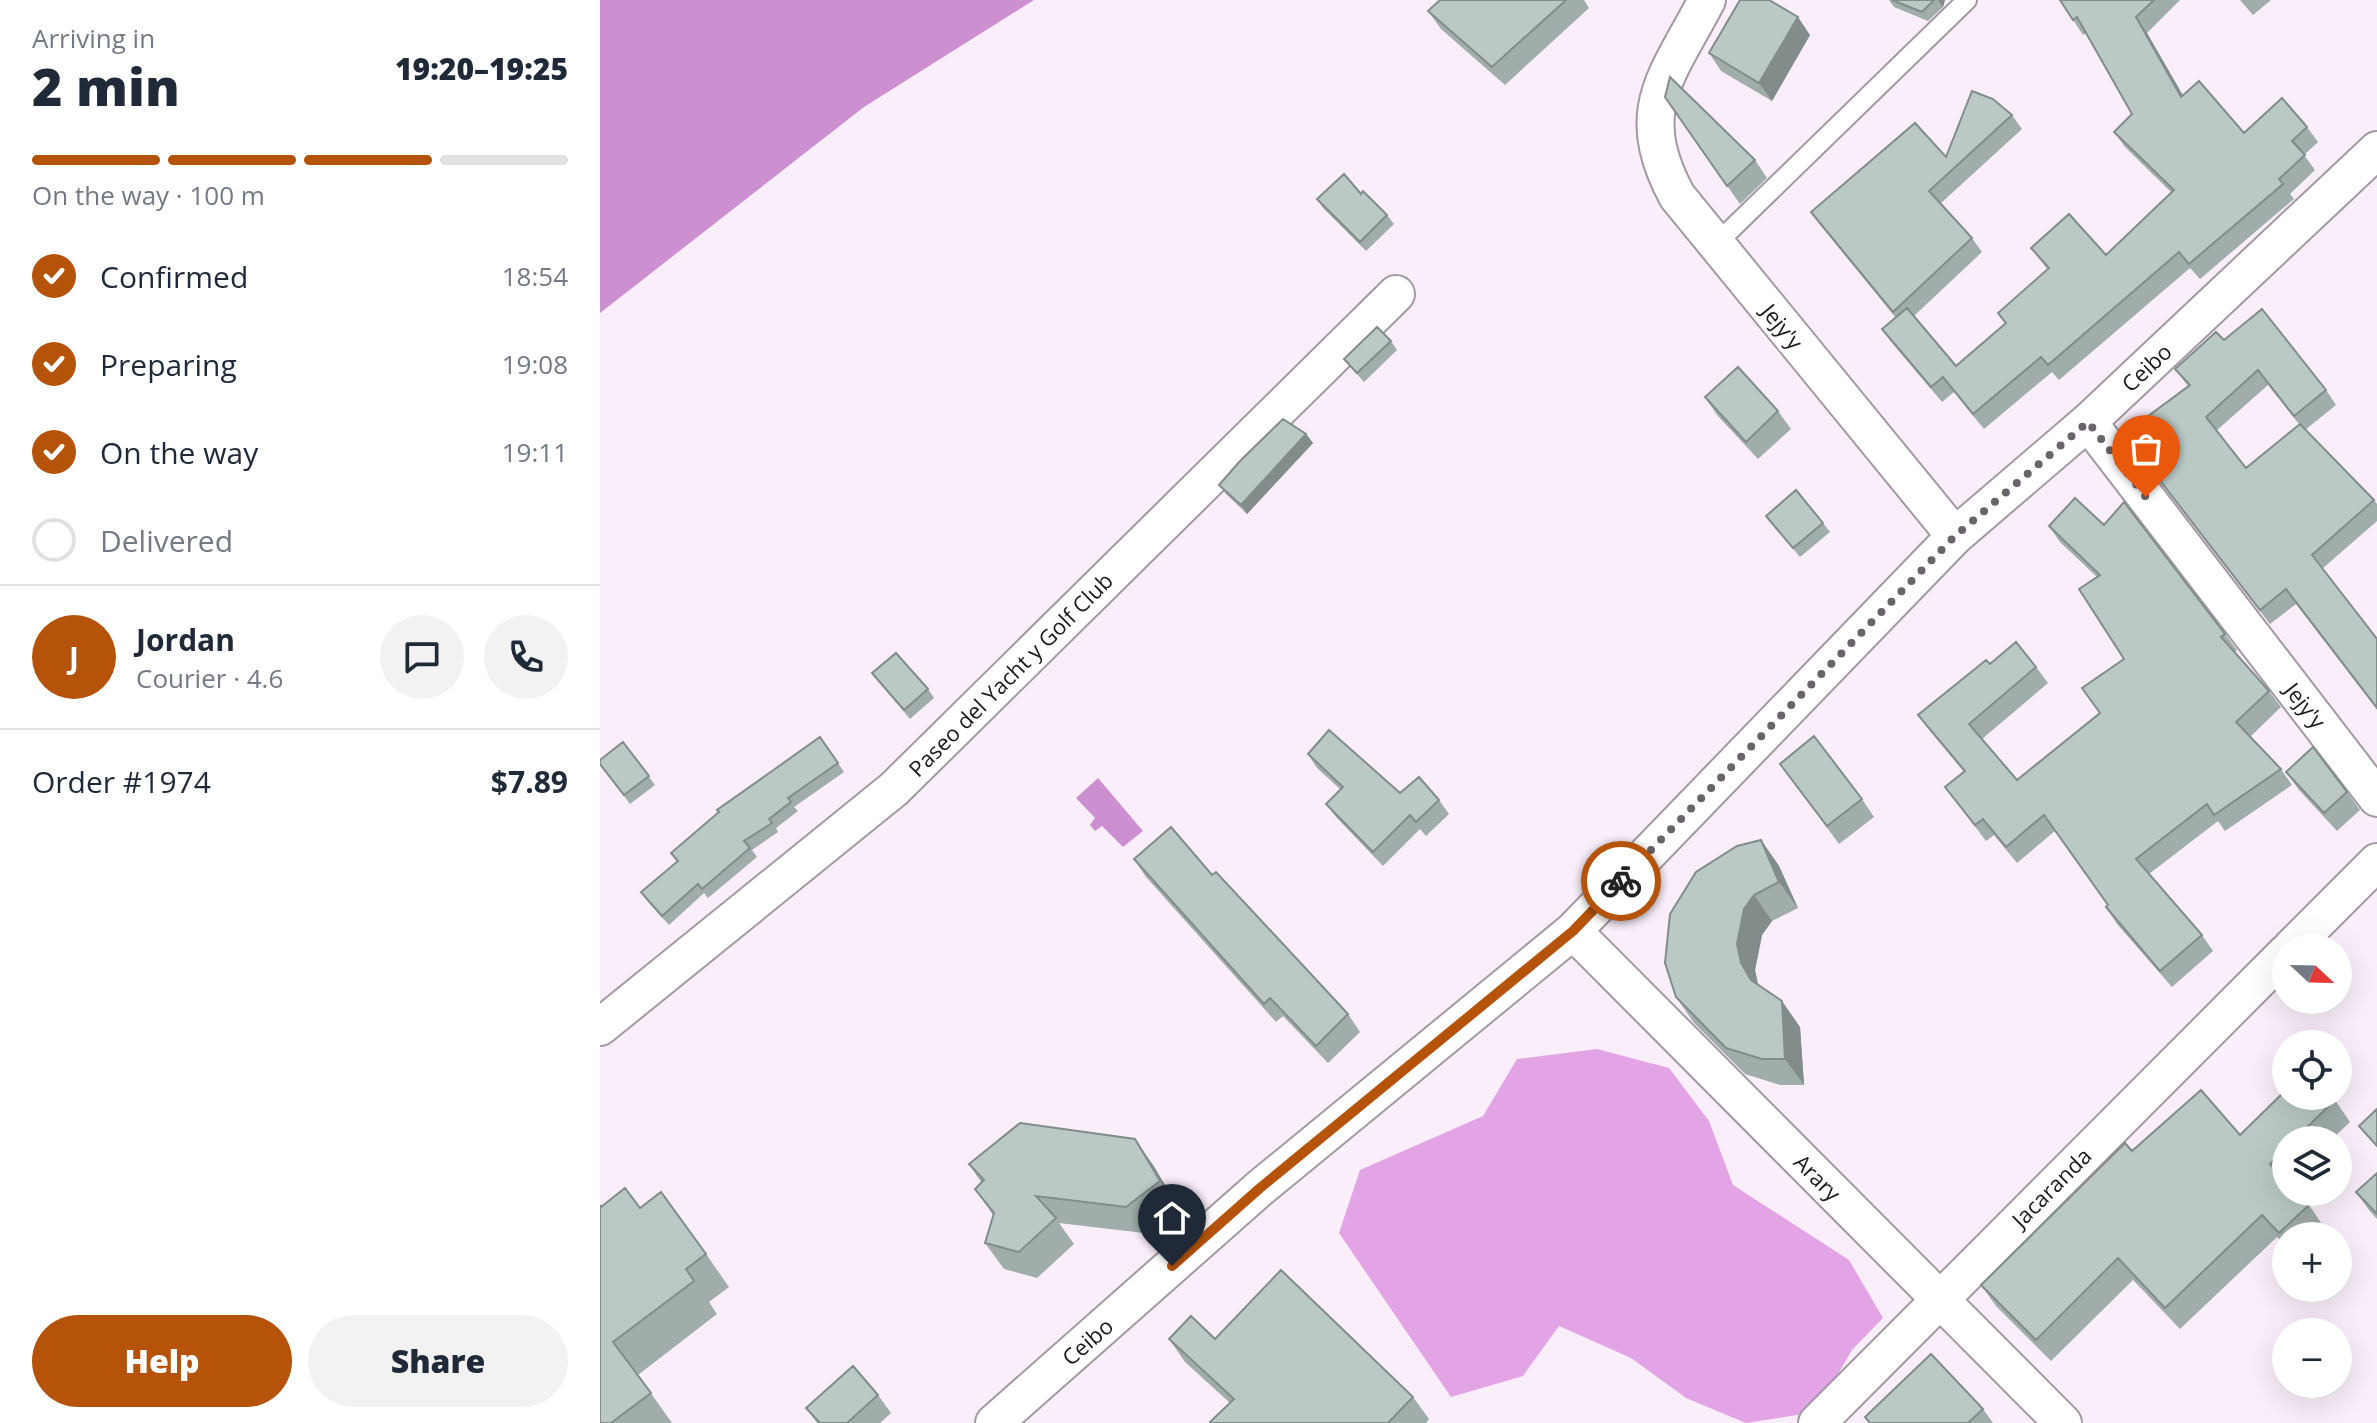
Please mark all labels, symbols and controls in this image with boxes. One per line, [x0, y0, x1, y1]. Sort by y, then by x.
text: Arriving in [32, 20, 155, 56]
text: 19:20–19:25 [395, 48, 568, 89]
text: 2 min [32, 50, 180, 121]
text: On the way · 100 m [32, 177, 265, 213]
icon: check [32, 254, 76, 298]
text: Confirmed [100, 256, 248, 297]
text: 18:54 [502, 258, 568, 294]
street label: Jejy'y [1754, 295, 1811, 356]
street label: Ceibo [2114, 336, 2178, 398]
icon: check [32, 342, 76, 386]
text: Preparing [100, 344, 237, 385]
text: 19:08 [502, 346, 568, 382]
pin [2112, 415, 2180, 497]
icon: bag [2124, 427, 2168, 471]
icon: check [32, 430, 76, 474]
text: On the way [100, 432, 258, 473]
text: 19:11 [502, 434, 568, 470]
text: Delivered [100, 520, 233, 561]
street label: Paseo del Yacht y Golf Club [901, 565, 1119, 783]
button: chat [380, 615, 464, 699]
button: phone [484, 615, 568, 699]
text: Jordan [136, 619, 235, 660]
text: J [69, 637, 79, 678]
text: Courier · 4.6 [136, 660, 283, 696]
street label: Jejy'y [2277, 674, 2334, 735]
text: Order #1974 [32, 761, 211, 802]
text: $7.89 [491, 761, 568, 802]
courier [1581, 841, 1661, 921]
icon: bike [1599, 859, 1643, 903]
north arrow [2272, 934, 2352, 1014]
map controls [2272, 934, 2352, 1398]
button: locate [2272, 1030, 2352, 1110]
button: layers [2272, 1126, 2352, 1206]
street label: Jacaranda [2003, 1141, 2097, 1235]
street label: Arary [1788, 1147, 1849, 1208]
pin [1138, 1184, 1206, 1266]
icon: home [1150, 1196, 1194, 1240]
button: + [2272, 1222, 2352, 1302]
street label: Ceibo [1055, 1310, 1119, 1372]
button: Help [32, 1315, 292, 1407]
button: Share [308, 1315, 568, 1407]
button: − [2272, 1318, 2352, 1398]

